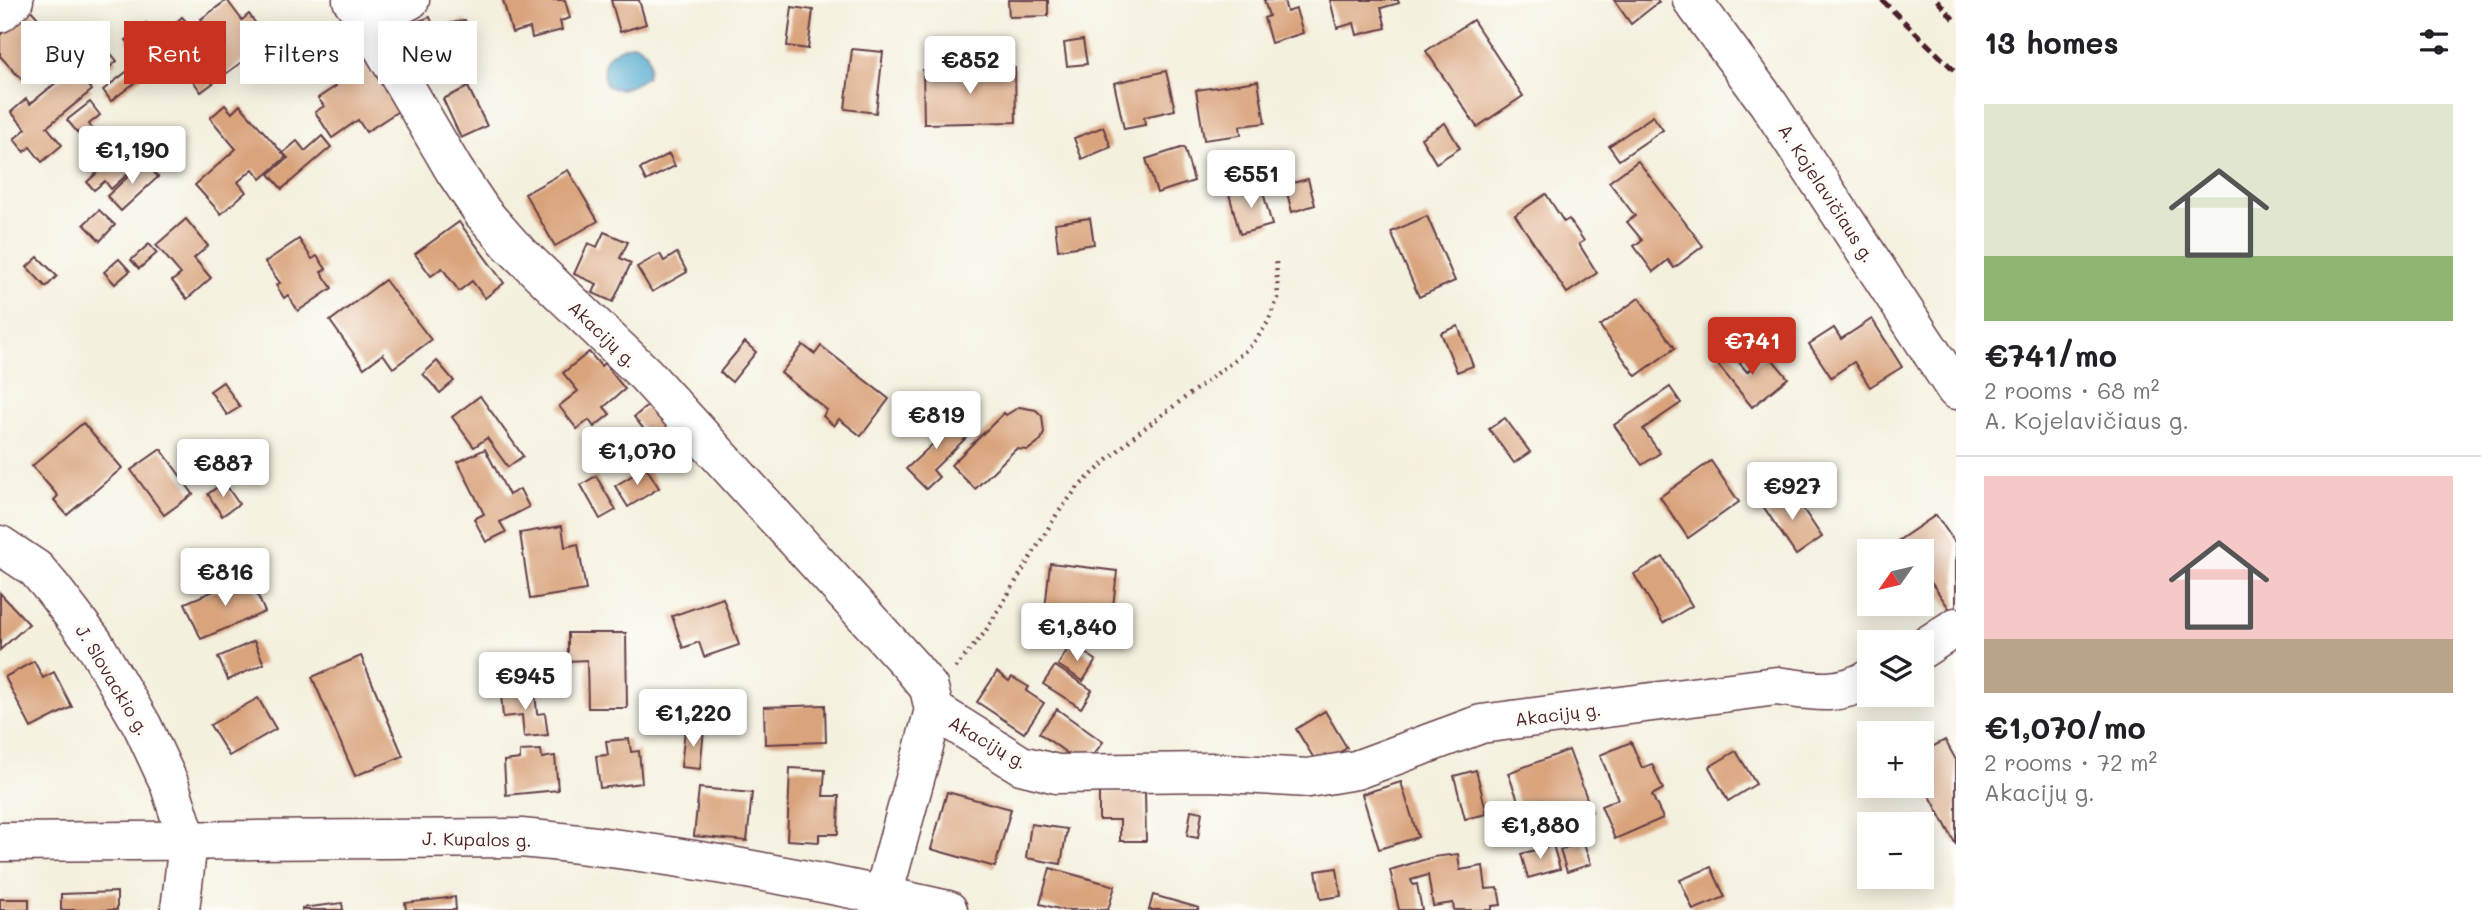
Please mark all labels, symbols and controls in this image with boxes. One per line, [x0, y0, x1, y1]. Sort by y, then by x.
chip: Buy [21, 21, 110, 84]
chip: Rent [124, 21, 226, 84]
chip: Filters [240, 21, 364, 84]
chip: New [378, 21, 477, 84]
text: 13 homes [1984, 22, 2119, 62]
icon: filters [2415, 23, 2453, 61]
pin: €852 [929, 36, 1011, 96]
text: €852 [940, 44, 1000, 74]
street label: A. Kojelavičiaus g. [1773, 119, 1881, 267]
pin: €1,190 [75, 127, 189, 186]
text: €1,190 [95, 134, 169, 164]
pin: €551 [1210, 150, 1292, 210]
icon: home [2156, 150, 2282, 276]
text: €551 [1223, 158, 1279, 188]
street label: Akacijų g. [563, 295, 643, 373]
pin: €741 [1711, 318, 1793, 377]
text: €741 [1724, 325, 1780, 355]
text: €741/mo [1984, 335, 2117, 375]
text: 2 rooms · 68 m² [1984, 375, 2159, 405]
pin: €819 [895, 392, 977, 451]
text: €819 [908, 399, 964, 429]
text: A. Kojelavičiaus g. [1984, 405, 2189, 435]
pin: €1,070 [580, 428, 694, 487]
text: €1,070 [598, 435, 676, 465]
pin: €887 [182, 440, 264, 499]
text: €887 [193, 447, 253, 477]
pin: €927 [1751, 462, 1833, 522]
text: €927 [1763, 470, 1821, 500]
icon: home [2156, 522, 2282, 648]
north arrow [1857, 539, 1934, 616]
map controls [1857, 539, 1934, 889]
pin: €816 [184, 548, 266, 608]
text: €816 [196, 556, 254, 586]
pin: €1,840 [1020, 604, 1134, 663]
text: €1,840 [1037, 611, 1117, 641]
street label: J. Slovackio g. [71, 620, 155, 740]
button: layers [1857, 630, 1934, 707]
pin: €945 [484, 652, 566, 712]
text: €945 [495, 660, 555, 690]
pin: €1,220 [636, 690, 750, 749]
text: €1,220 [655, 697, 731, 727]
street label: Akacijų g. [1513, 697, 1603, 731]
text: €1,070/mo [1984, 707, 2146, 747]
street label: Akacijų g. [944, 710, 1032, 774]
button: + [1857, 721, 1934, 798]
text: 2 rooms · 72 m² [1984, 747, 2157, 777]
text: Akacijų g. [1984, 777, 2095, 807]
pin: €1,880 [1483, 802, 1597, 861]
text: €1,880 [1500, 809, 1580, 839]
button: − [1857, 812, 1934, 889]
street label: J. Kupalos g. [422, 826, 532, 852]

